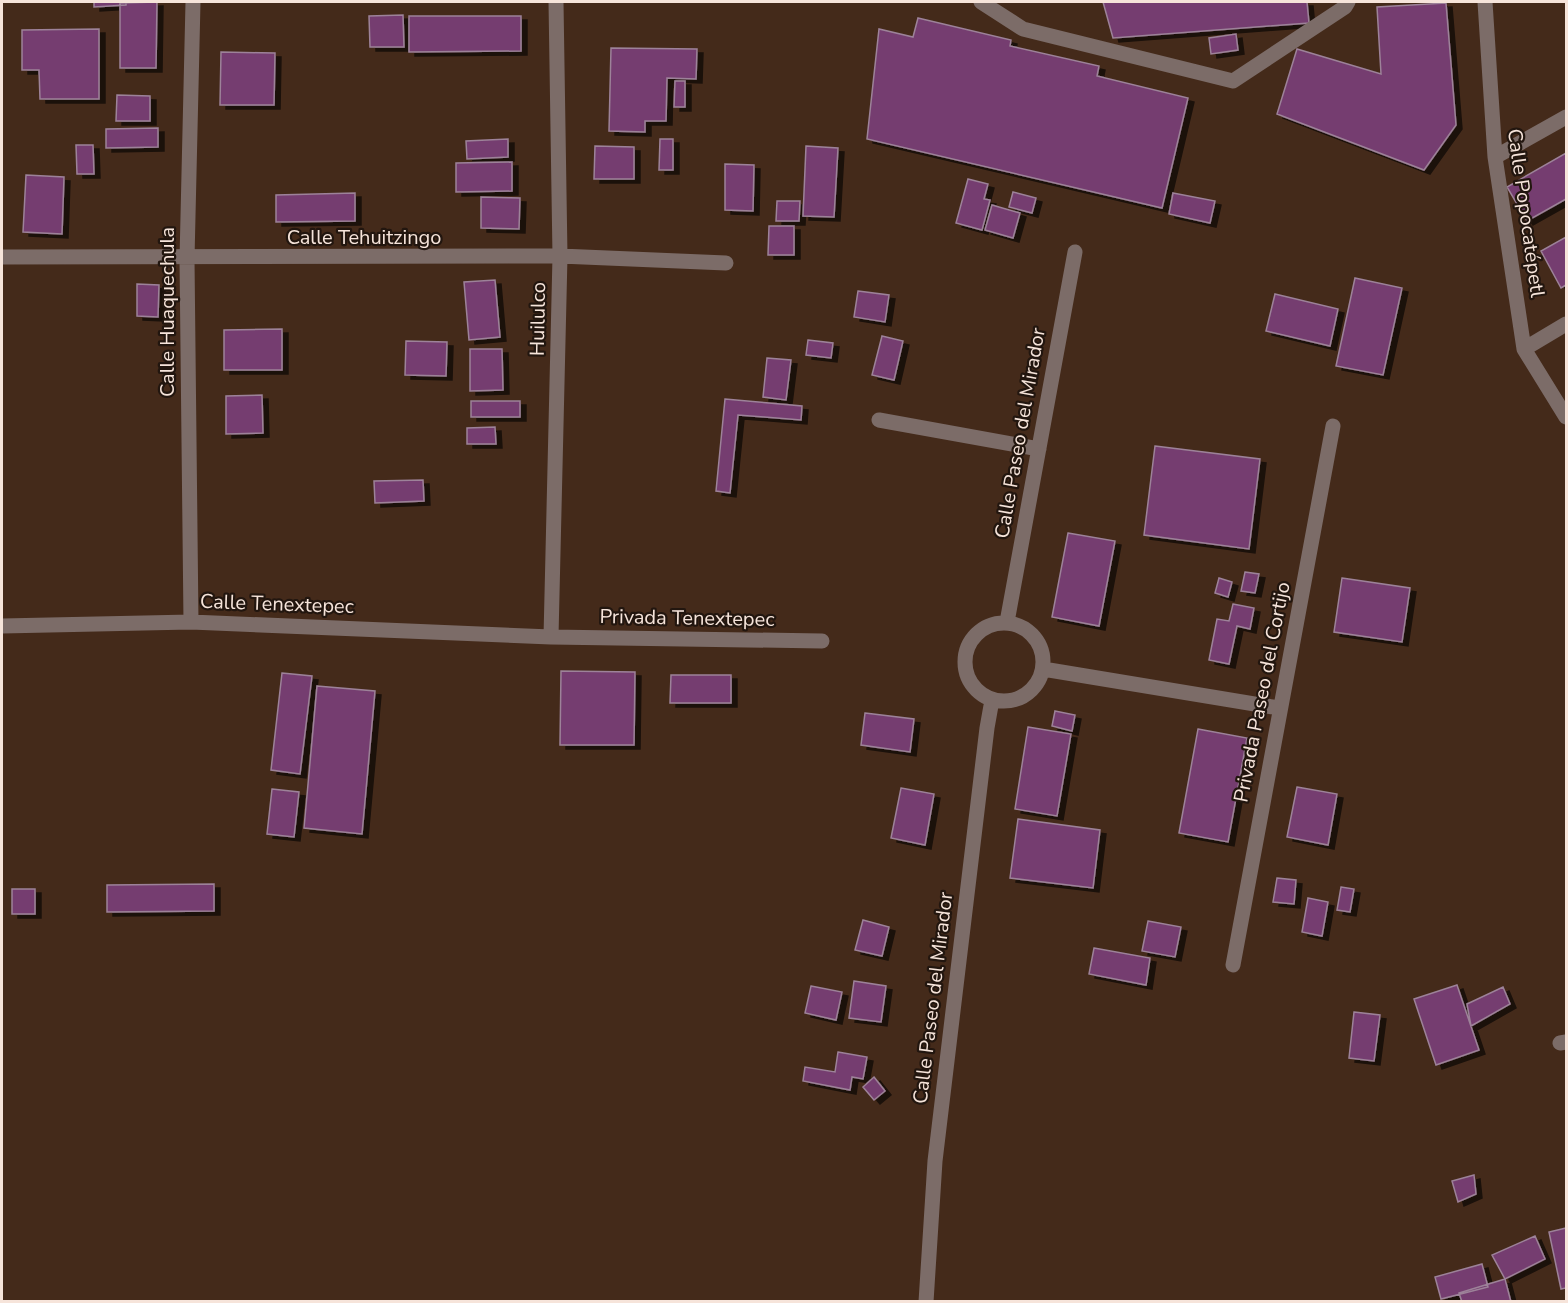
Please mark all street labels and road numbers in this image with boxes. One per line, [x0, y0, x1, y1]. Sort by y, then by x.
street label: Calle Popocatépetl [1501, 127, 1551, 299]
street label: Calle Tehuitzingo [287, 224, 441, 251]
street label: Calle Huaquechula [154, 227, 181, 397]
street label: Huilulco [524, 282, 552, 356]
street label: Calle Paseo del Mirador [988, 326, 1052, 540]
street label: Privada Paseo del Cortijo [1227, 579, 1297, 805]
street label: Calle Tenextepec [200, 588, 354, 620]
street label: Privada Tenextepec [599, 603, 775, 633]
street label: Calle Paseo del Mirador [907, 891, 959, 1105]

